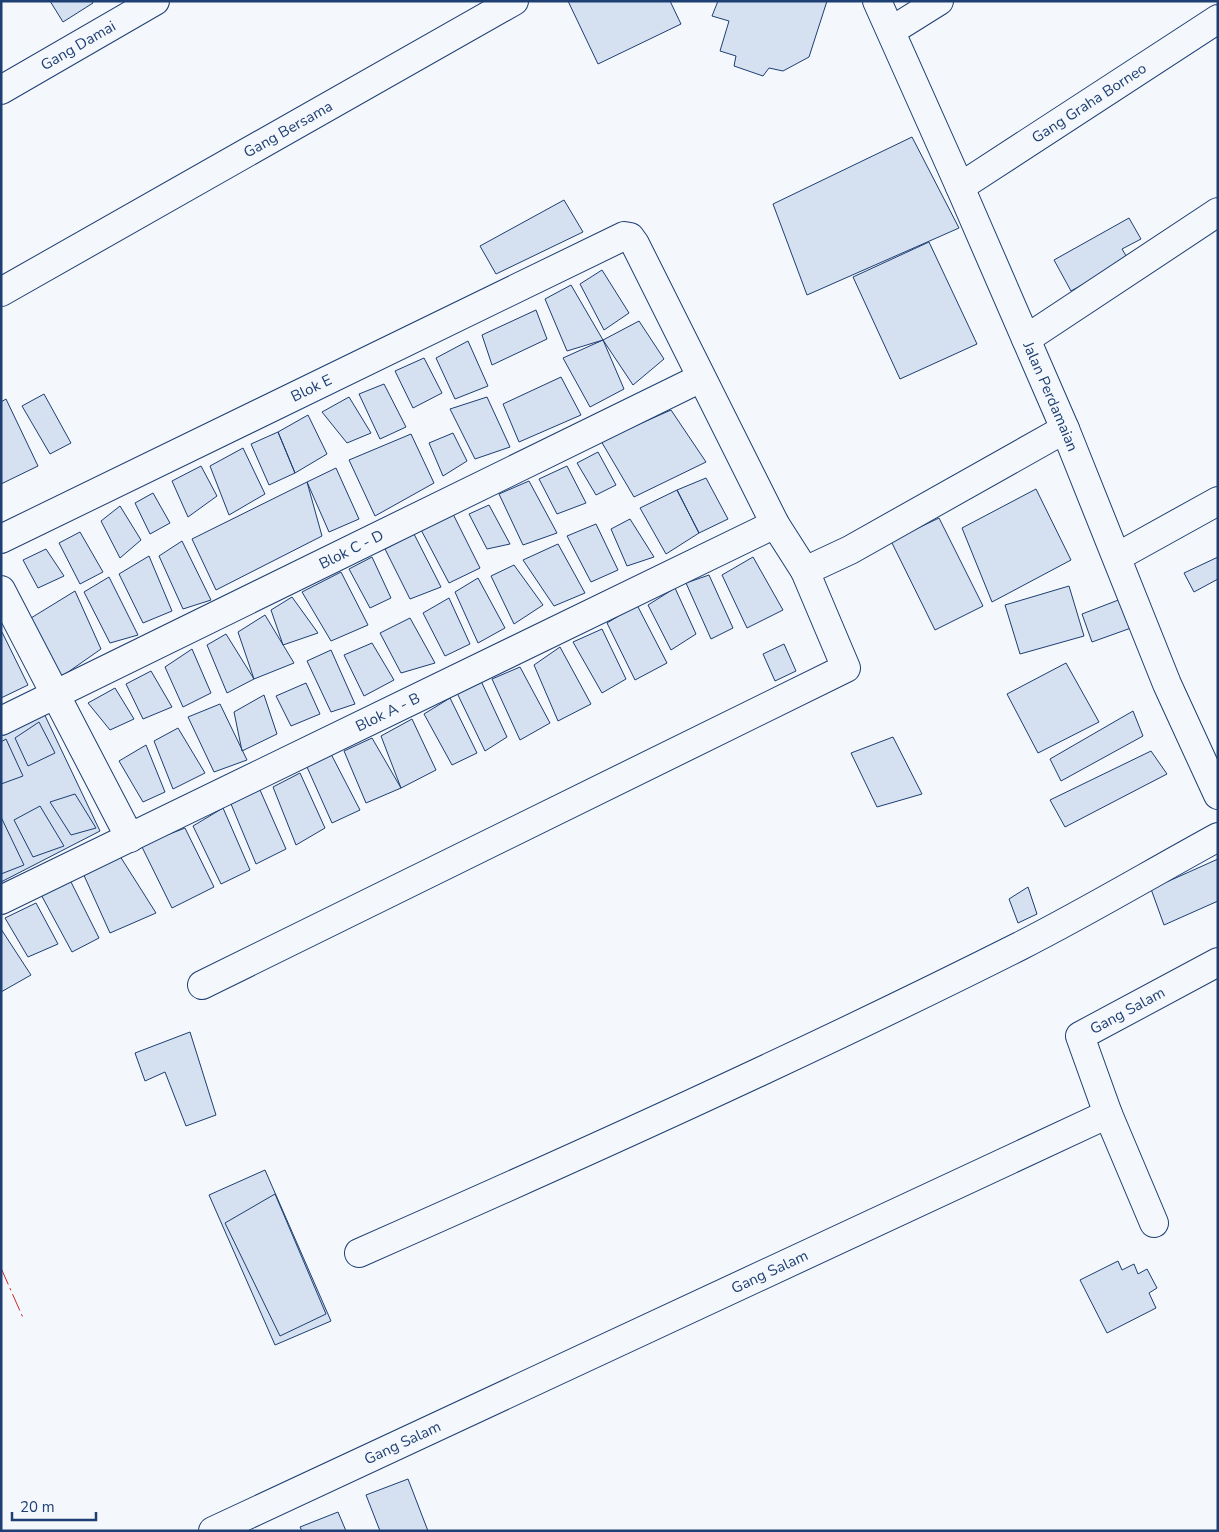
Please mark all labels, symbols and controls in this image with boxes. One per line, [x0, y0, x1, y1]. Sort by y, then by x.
street label: Gang Damai [37, 16, 119, 75]
street label: Gang Graha Borneo [1028, 58, 1150, 148]
street label: Gang Bersama [240, 96, 336, 162]
street label: Jalan Perdamaian [1018, 338, 1083, 454]
street label: Blok E [288, 370, 335, 406]
street label: Blok C - D [316, 525, 387, 574]
street label: Blok A - B [352, 688, 423, 736]
street label: Gang Salam [1086, 982, 1168, 1039]
street label: Gang Salam [728, 1245, 811, 1298]
street label: Gang Salam [361, 1416, 444, 1469]
scale bar [12, 1490, 96, 1522]
text: 20 m [20, 1497, 55, 1517]

